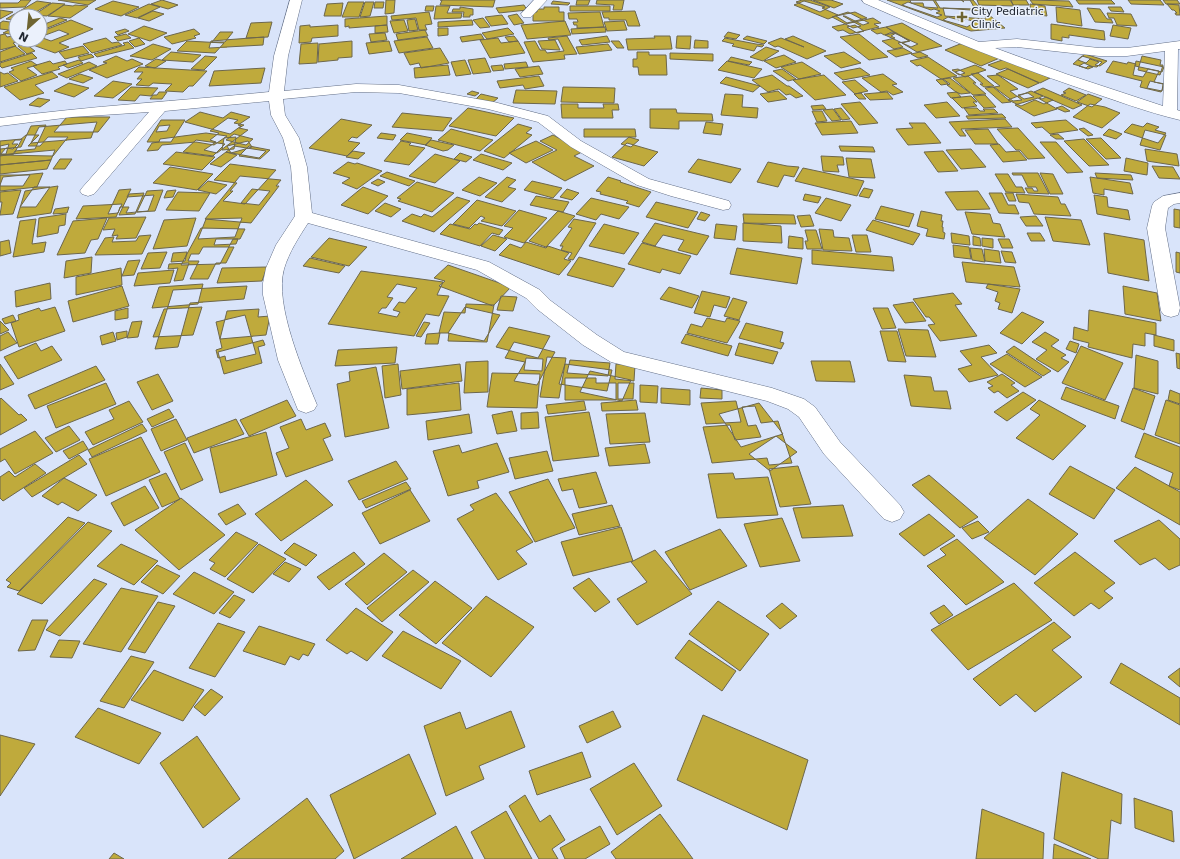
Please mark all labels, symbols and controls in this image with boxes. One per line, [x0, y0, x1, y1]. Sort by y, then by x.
place label: City Pediatric Clinic [971, 5, 1044, 31]
north arrow [8, 8, 48, 48]
marker: City Pediatric Clinic [956, 11, 968, 23]
text: N [17, 29, 31, 44]

